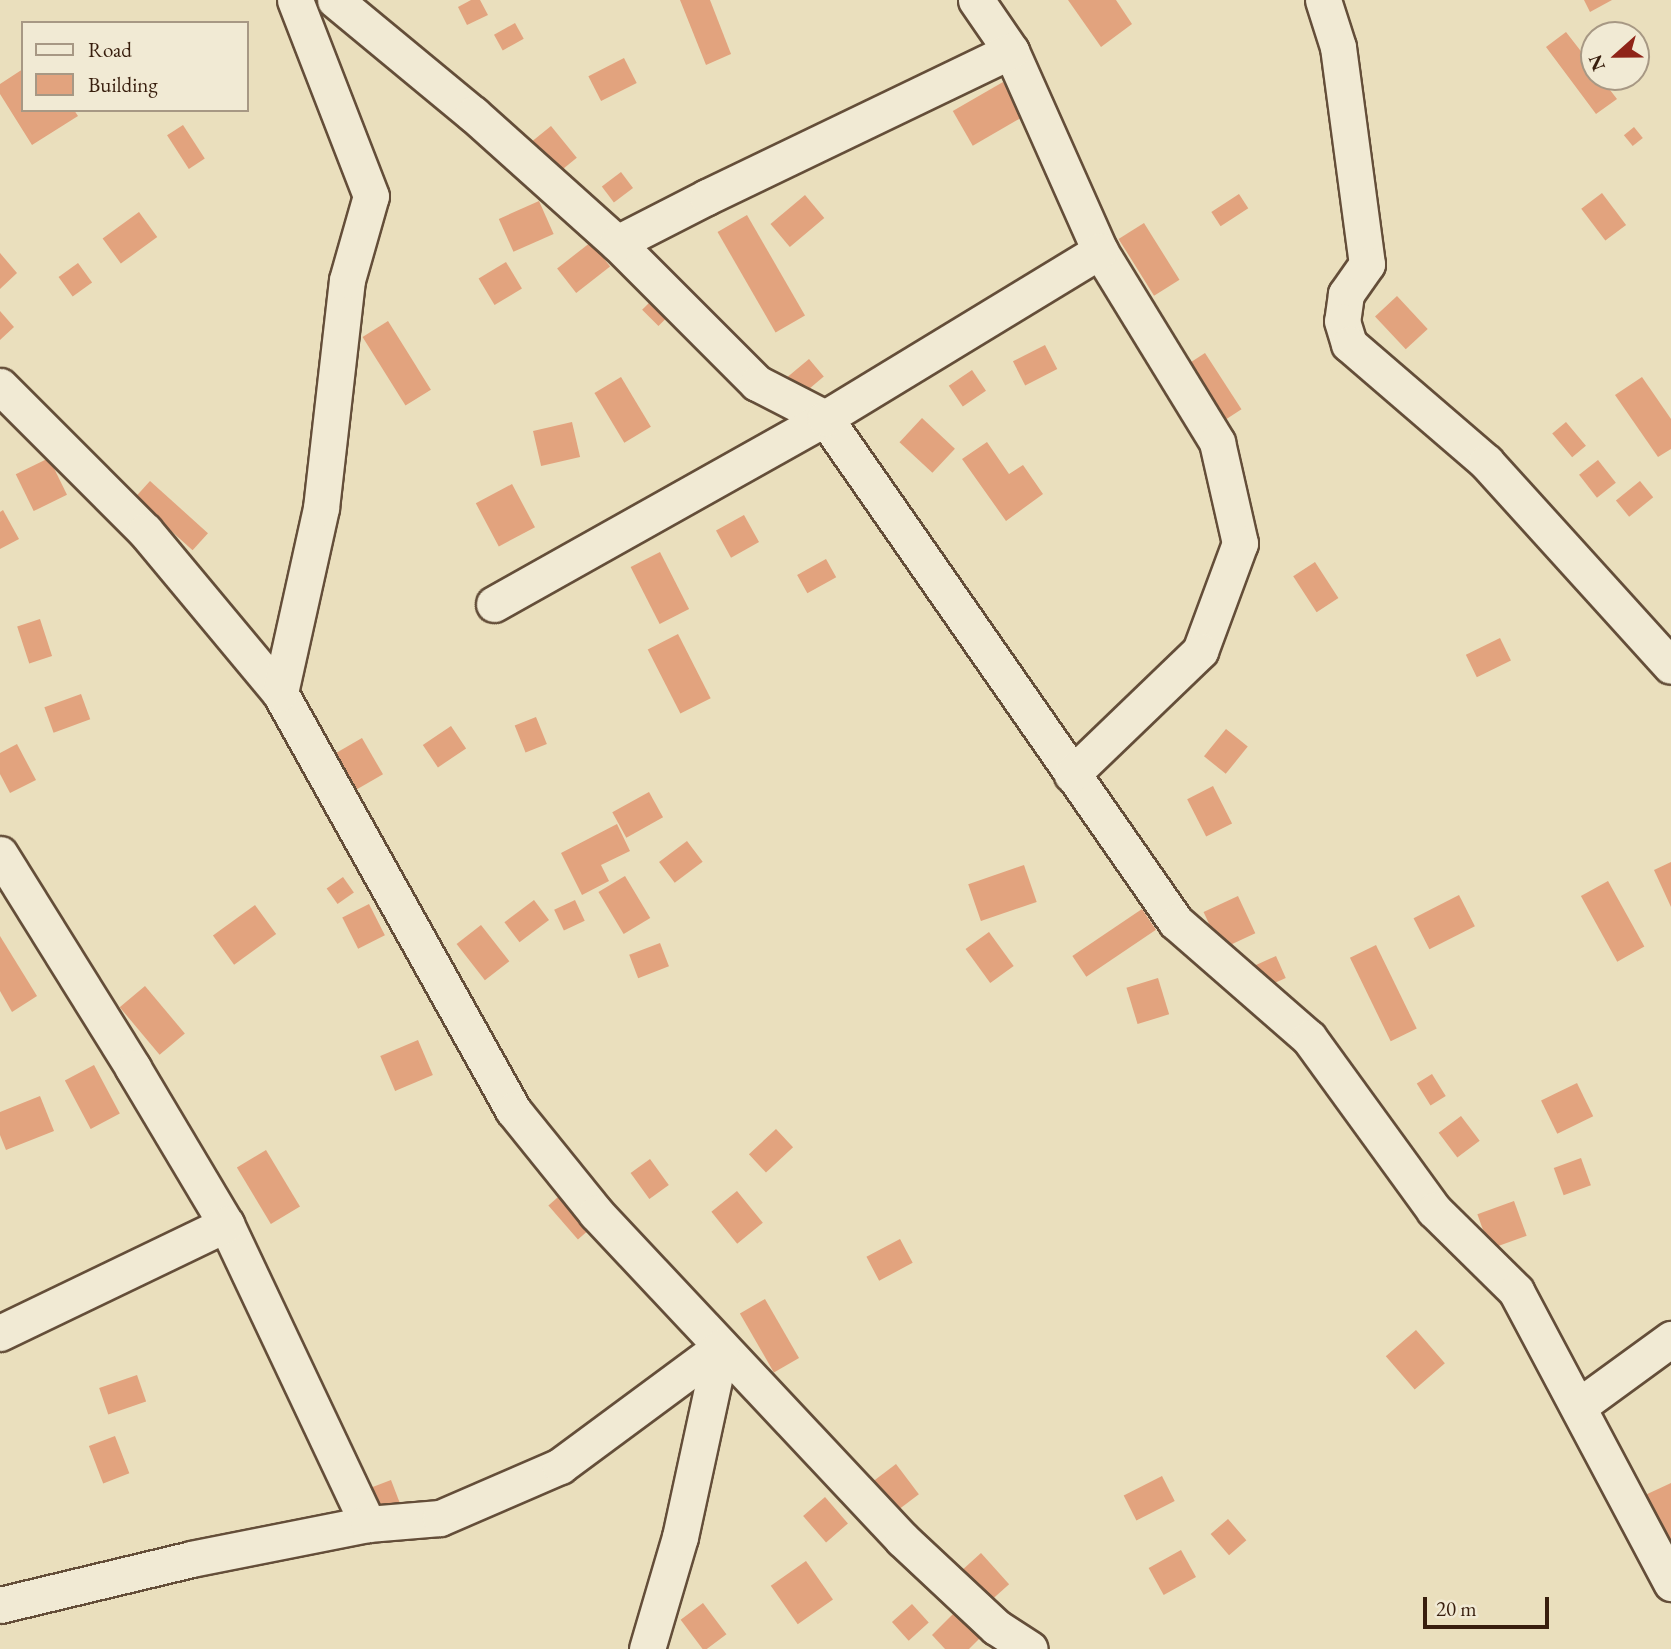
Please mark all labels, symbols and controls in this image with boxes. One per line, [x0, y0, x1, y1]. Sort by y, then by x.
legend [21, 21, 248, 112]
north arrow [1580, 21, 1650, 91]
text: Road [88, 36, 132, 63]
text: N [1582, 51, 1611, 75]
text: Building [88, 71, 158, 98]
scale bar [1426, 1582, 1552, 1626]
text: 20 m [1436, 1595, 1477, 1622]

